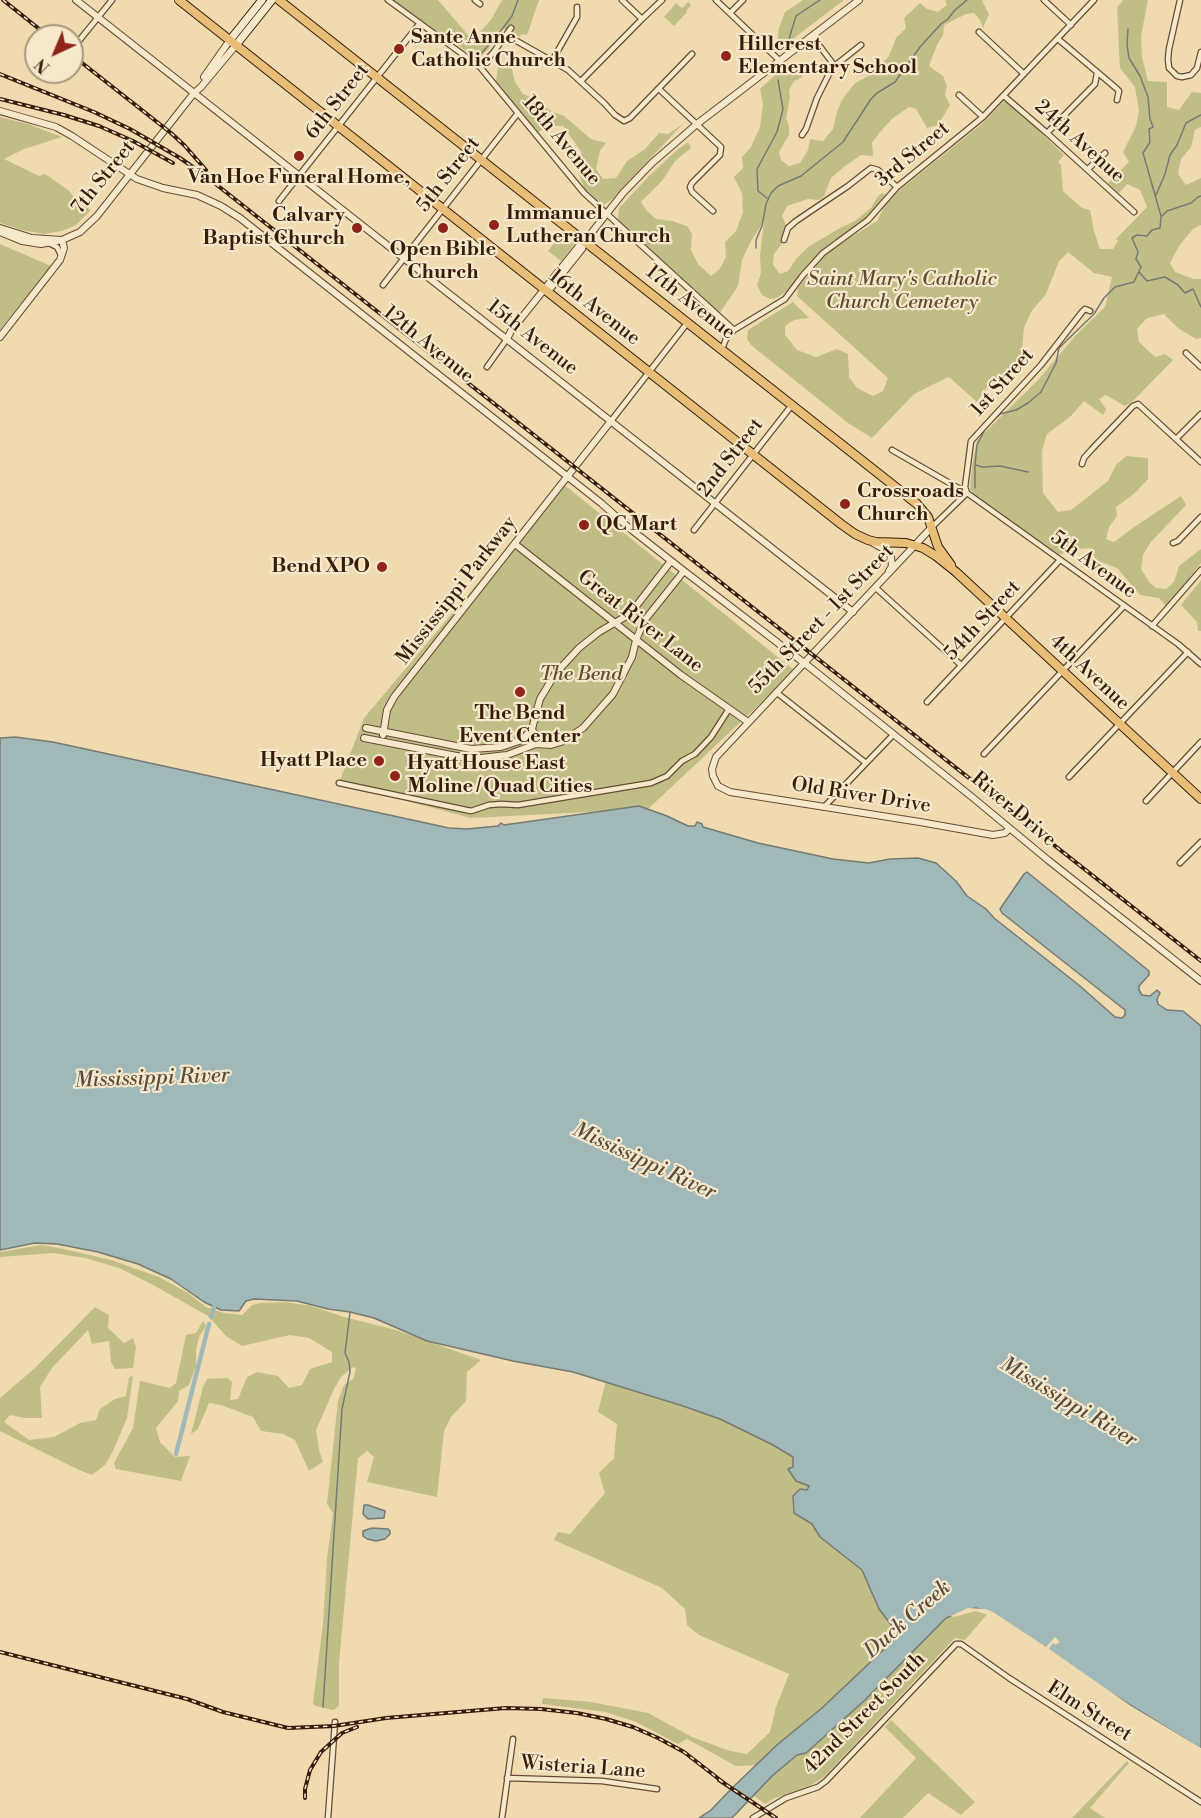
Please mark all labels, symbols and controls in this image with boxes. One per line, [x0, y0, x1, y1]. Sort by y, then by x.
north arrow [24, 24, 84, 84]
place label: Sante Anne Catholic Church [411, 26, 566, 73]
place label: Hillcrest Elementary School [738, 33, 917, 80]
marker: Sante Anne Catholic Church [392, 42, 406, 56]
marker: Hillcrest Elementary School [719, 49, 733, 63]
text: N [31, 54, 54, 77]
street label: 6th Street [301, 59, 375, 145]
street label: 18th Avenue [517, 91, 605, 191]
street label: 24th Avenue [1029, 95, 1129, 189]
street label: 3rd Street [871, 117, 955, 193]
street label: 5th Street [412, 133, 486, 217]
street label: 7th Street [67, 136, 141, 220]
marker: Van Hoe Funeral Home, [292, 149, 306, 163]
place label: Van Hoe Funeral Home, [188, 166, 410, 190]
place label: Immanuel Lutheran Church [506, 202, 671, 249]
place label: Calvary Baptist Church [203, 204, 345, 251]
marker: Immanuel Lutheran Church [487, 218, 501, 232]
marker: Calvary Baptist Church [350, 221, 364, 235]
marker: Open Bible Church [436, 221, 450, 235]
place label: Open Bible Church [390, 238, 496, 285]
street label: 17th Avenue [640, 261, 740, 345]
street label: 16th Avenue [544, 265, 644, 351]
park label: Saint Mary's Catholic Church Cemetery [807, 268, 997, 315]
street label: 15th Avenue [482, 295, 582, 381]
street label: 12th Avenue [378, 301, 478, 389]
street label: 1st Street [966, 344, 1040, 422]
street label: 2nd Street [693, 414, 769, 502]
place label: Crossroads Church [857, 480, 964, 527]
marker: Crossroads Church [838, 497, 852, 511]
street label: Mississippi Parkway [392, 512, 522, 670]
place label: QC Mart [596, 513, 677, 537]
marker: QC Mart [577, 518, 591, 532]
street label: 5th Avenue [1045, 526, 1141, 604]
street label: 55th Street - 1st Street [744, 540, 900, 700]
place label: Bend XPO [271, 555, 370, 579]
marker: Bend XPO [375, 560, 389, 574]
street label: Great River Lane [572, 565, 708, 679]
street label: 54th Street [940, 576, 1026, 666]
street label: 4th Avenue [1044, 630, 1134, 716]
park label: The Bend [539, 663, 623, 687]
marker: The Bend Event Center [513, 685, 527, 699]
place label: The Bend Event Center [459, 702, 581, 749]
place label: Hyatt Place [260, 749, 367, 773]
place label: Hyatt House East Moline / Quad Cities [407, 752, 592, 799]
marker: Hyatt Place [372, 754, 386, 768]
street label: River Drive [966, 767, 1060, 853]
marker: Hyatt House East Moline / Quad Cities [388, 769, 402, 783]
street label: Old River Drive [790, 773, 932, 819]
water label: Mississippi River [74, 1064, 230, 1094]
water label: Mississippi River [568, 1118, 720, 1206]
water label: Mississippi River [995, 1352, 1141, 1454]
water label: Duck Creek [860, 1576, 956, 1664]
street label: 42nd Street South [799, 1648, 931, 1780]
street label: Elm Street [1042, 1676, 1136, 1748]
street label: Wisteria Lane [520, 1752, 646, 1784]

